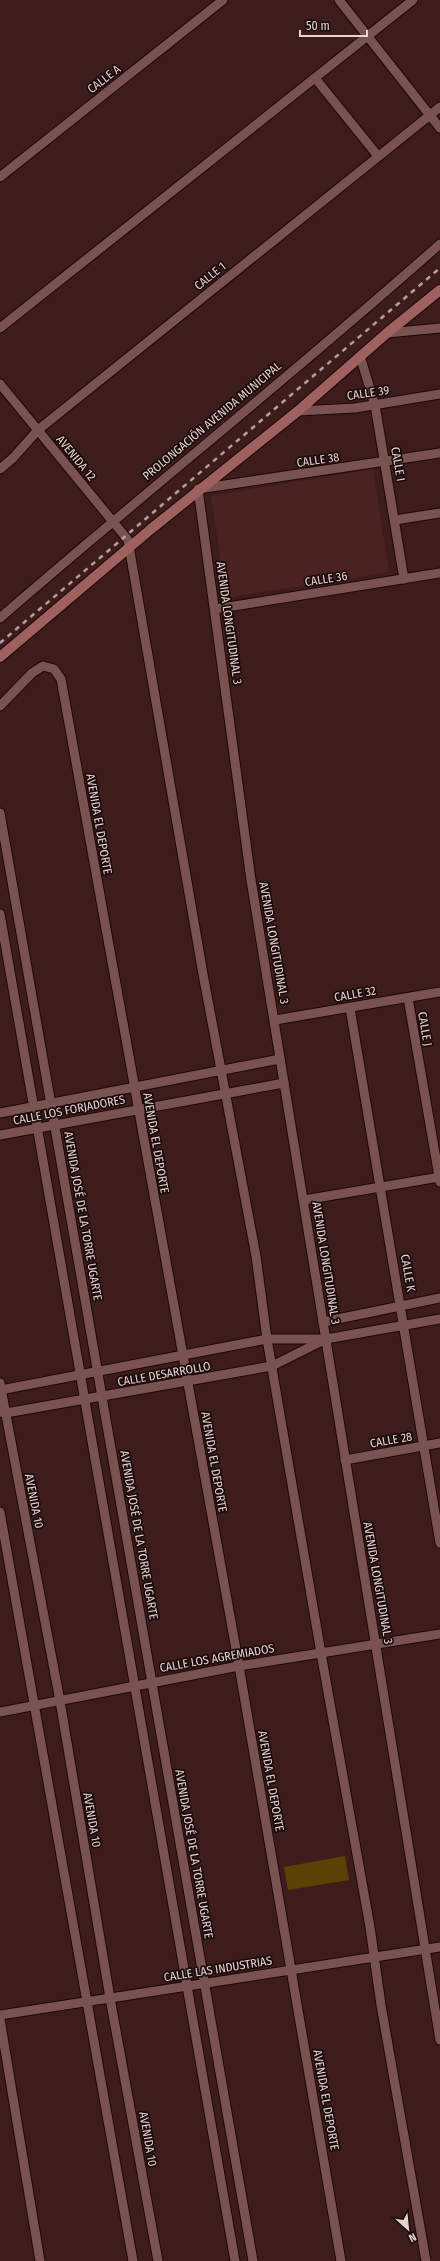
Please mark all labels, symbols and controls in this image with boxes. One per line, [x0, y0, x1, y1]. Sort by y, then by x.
scale bar [300, 12, 367, 38]
text: 50 m [306, 19, 330, 33]
street label: CALLE A [85, 61, 124, 96]
street label: CALLE 1 [192, 259, 228, 293]
street label: PROLONGACIÓN AVENIDA MUNICIPAL [139, 358, 285, 483]
street label: CALLE 39 [346, 383, 390, 403]
street label: AVENIDA 12 [53, 433, 99, 483]
street label: CALLE I [388, 446, 408, 482]
street label: CALLE 38 [296, 450, 340, 470]
street label: AVENIDA LONGITUDINAL 3 [213, 561, 245, 685]
street label: CALLE 36 [304, 569, 348, 589]
street label: AVENIDA EL DEPORTE [83, 773, 115, 876]
street label: AVENIDA LONGITUDINAL 3 [256, 881, 292, 1005]
street label: CALLE 32 [333, 983, 377, 1005]
street label: CALLE J [415, 1011, 435, 1047]
street label: CALLE LOS FORJADORES [12, 1092, 126, 1128]
street label: AVENIDA EL DEPORTE [140, 1092, 172, 1195]
street label: AVENIDA JOSÉ DE LA TORRE UGARTE [61, 1130, 106, 1302]
street label: AVENIDA LONGITUDINAL 3 [309, 1201, 343, 1325]
street label: CALLE K [398, 1253, 418, 1293]
street label: CALLE DESARROLLO [116, 1359, 212, 1389]
street label: AVENIDA EL DEPORTE [198, 1411, 230, 1514]
street label: CALLE 28 [369, 1429, 413, 1451]
street label: AVENIDA JOSÉ DE LA TORRE UGARTE [117, 1449, 162, 1621]
street label: AVENIDA 10 [22, 1473, 46, 1529]
street label: AVENIDA LONGITUDINAL 3 [360, 1521, 396, 1645]
street label: CALLE LOS AGREMIADOS [159, 1641, 276, 1675]
street label: AVENIDA EL DEPORTE [255, 1730, 287, 1833]
street label: AVENIDA JOSÉ DE LA TORRE UGARTE [172, 1768, 217, 1940]
street label: AVENIDA 10 [80, 1792, 104, 1848]
street label: CALLE LAS INDUSTRIAS [163, 1954, 273, 1984]
street label: AVENIDA EL DEPORTE [310, 2049, 342, 2152]
street label: AVENIDA 10 [136, 2111, 160, 2167]
north arrow [388, 2209, 428, 2249]
text: N [406, 2230, 418, 2245]

